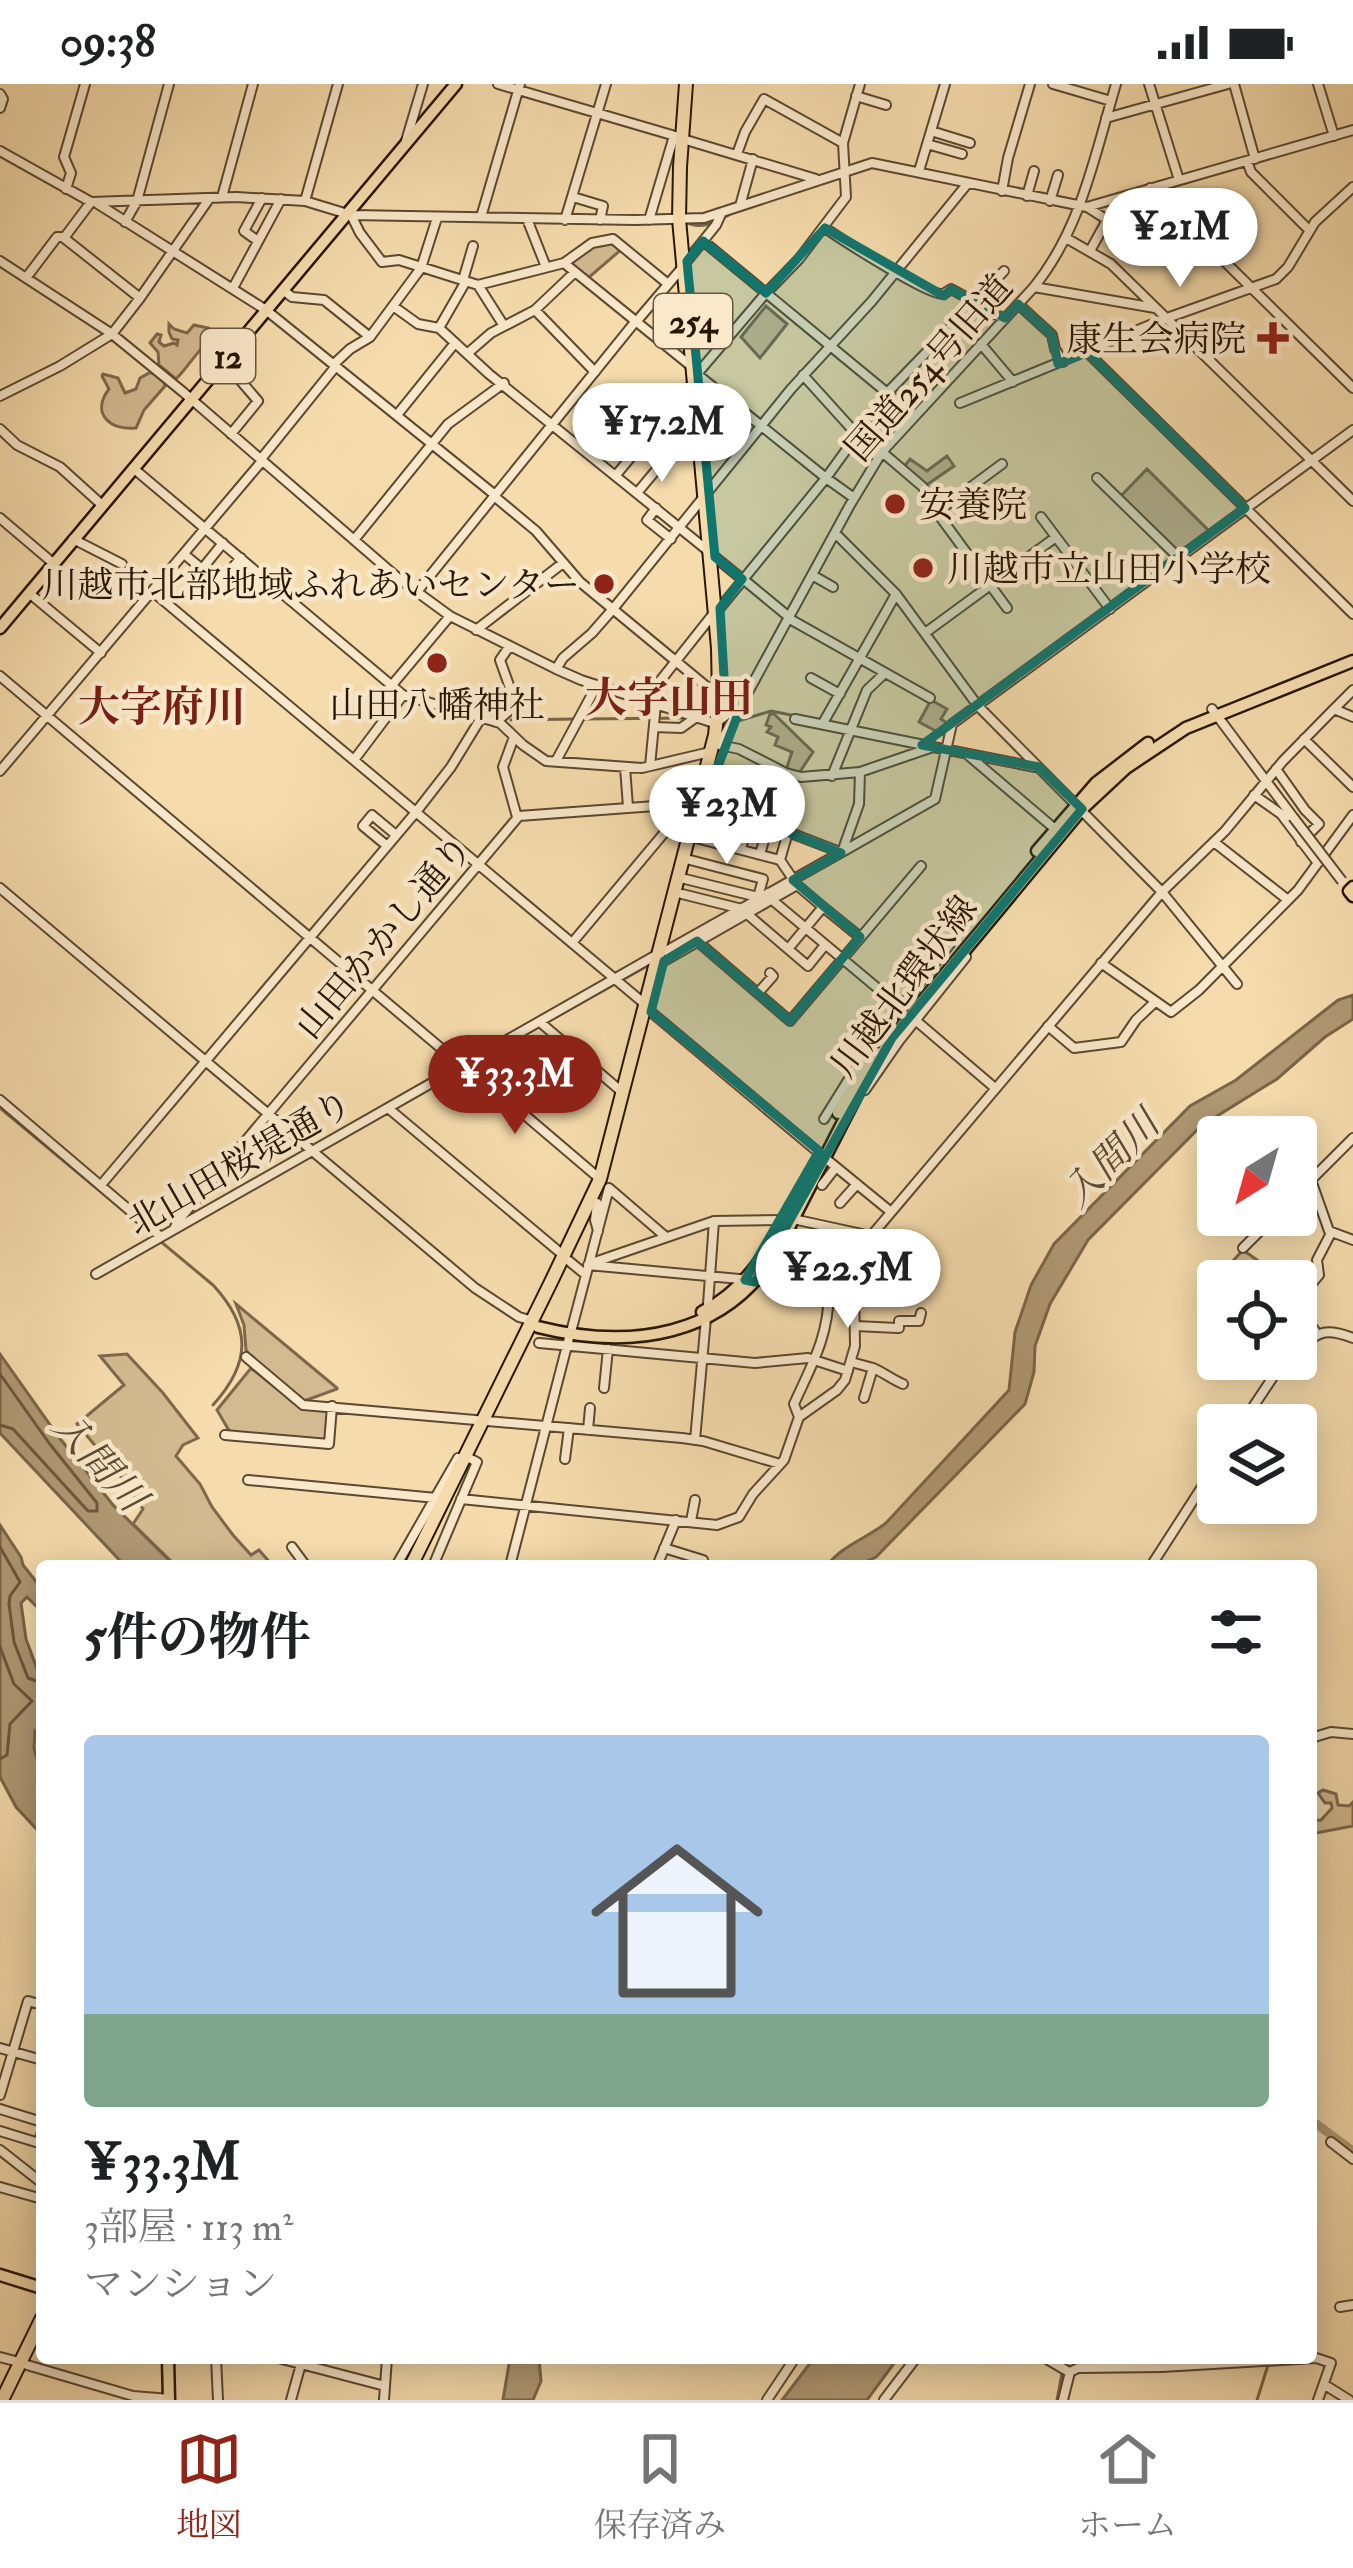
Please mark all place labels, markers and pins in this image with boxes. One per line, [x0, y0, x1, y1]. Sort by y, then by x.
pin: ¥21M [1109, 188, 1251, 290]
place label: 康生会病院 [1066, 317, 1246, 362]
marker: 康生会病院 [1257, 322, 1289, 354]
pin: ¥17.2M [564, 383, 760, 485]
place label: 安養院 [919, 483, 1027, 528]
marker: 安養院 [882, 491, 908, 517]
place label: 川越市立山田小学校 [947, 547, 1271, 592]
marker: 川越市立山田小学校 [910, 555, 936, 581]
place label: 川越市北部地域ふれあいセンター [41, 563, 580, 608]
marker: 川越市北部地域ふれあいセンター [591, 571, 617, 597]
marker: 山田八幡神社 [424, 650, 450, 676]
place label: 山田八幡神社 [329, 683, 545, 728]
pin: ¥23M [656, 765, 798, 867]
pin: ¥33.3M [417, 1035, 613, 1137]
pin: ¥22.5M [750, 1229, 946, 1331]

